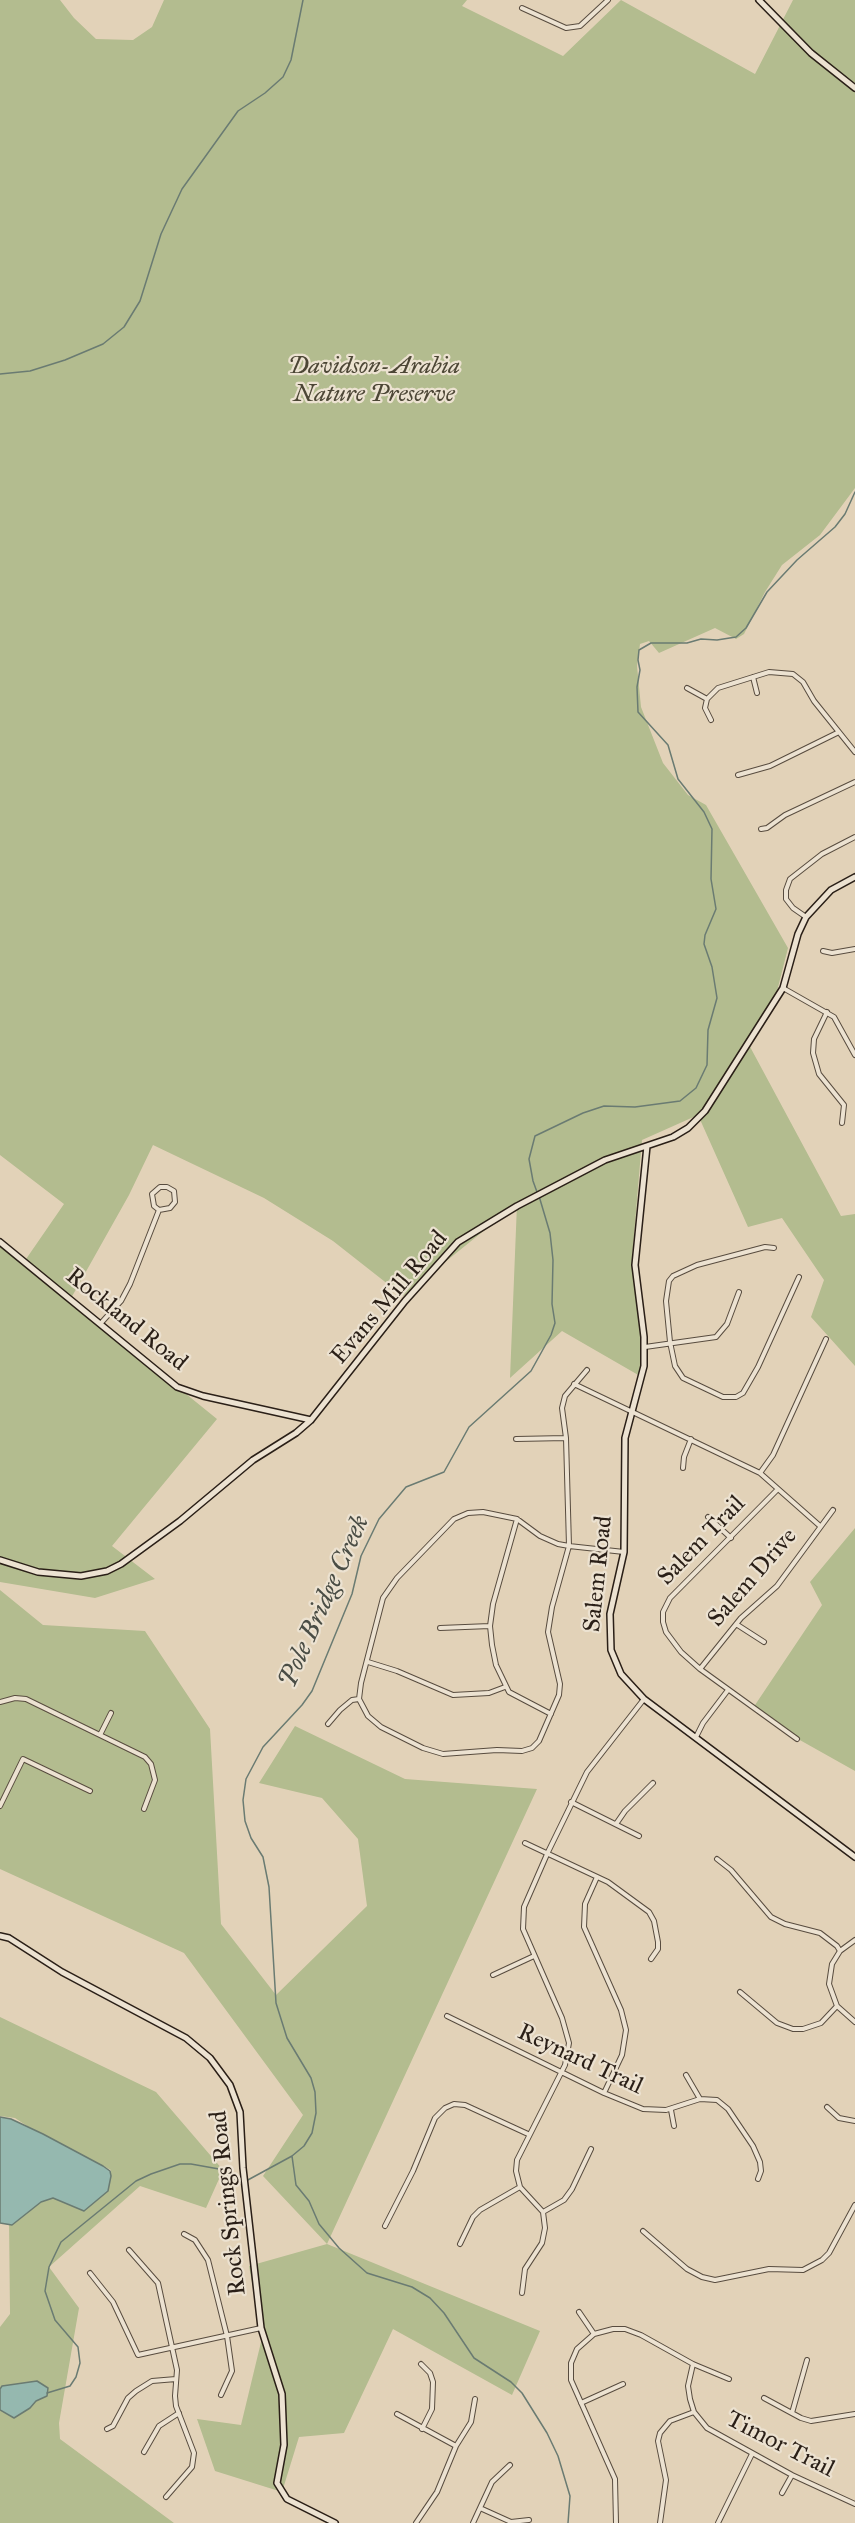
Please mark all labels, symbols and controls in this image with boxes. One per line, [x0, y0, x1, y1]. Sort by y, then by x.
park label: Davidson-Arabia Nature Preserve [288, 353, 460, 409]
street label: Evans Mill Road [326, 1225, 454, 1371]
street label: Rockland Road [59, 1262, 193, 1378]
street label: Salem Trail [652, 1490, 752, 1592]
water label: Pole Bridge Creek [273, 1511, 377, 1693]
street label: Salem Road [579, 1514, 619, 1634]
street label: Salem Drive [702, 1523, 804, 1633]
street label: Reynard Trail [513, 2018, 647, 2102]
street label: Rock Springs Road [205, 2109, 253, 2297]
street label: Timor Trail [721, 2405, 839, 2485]

